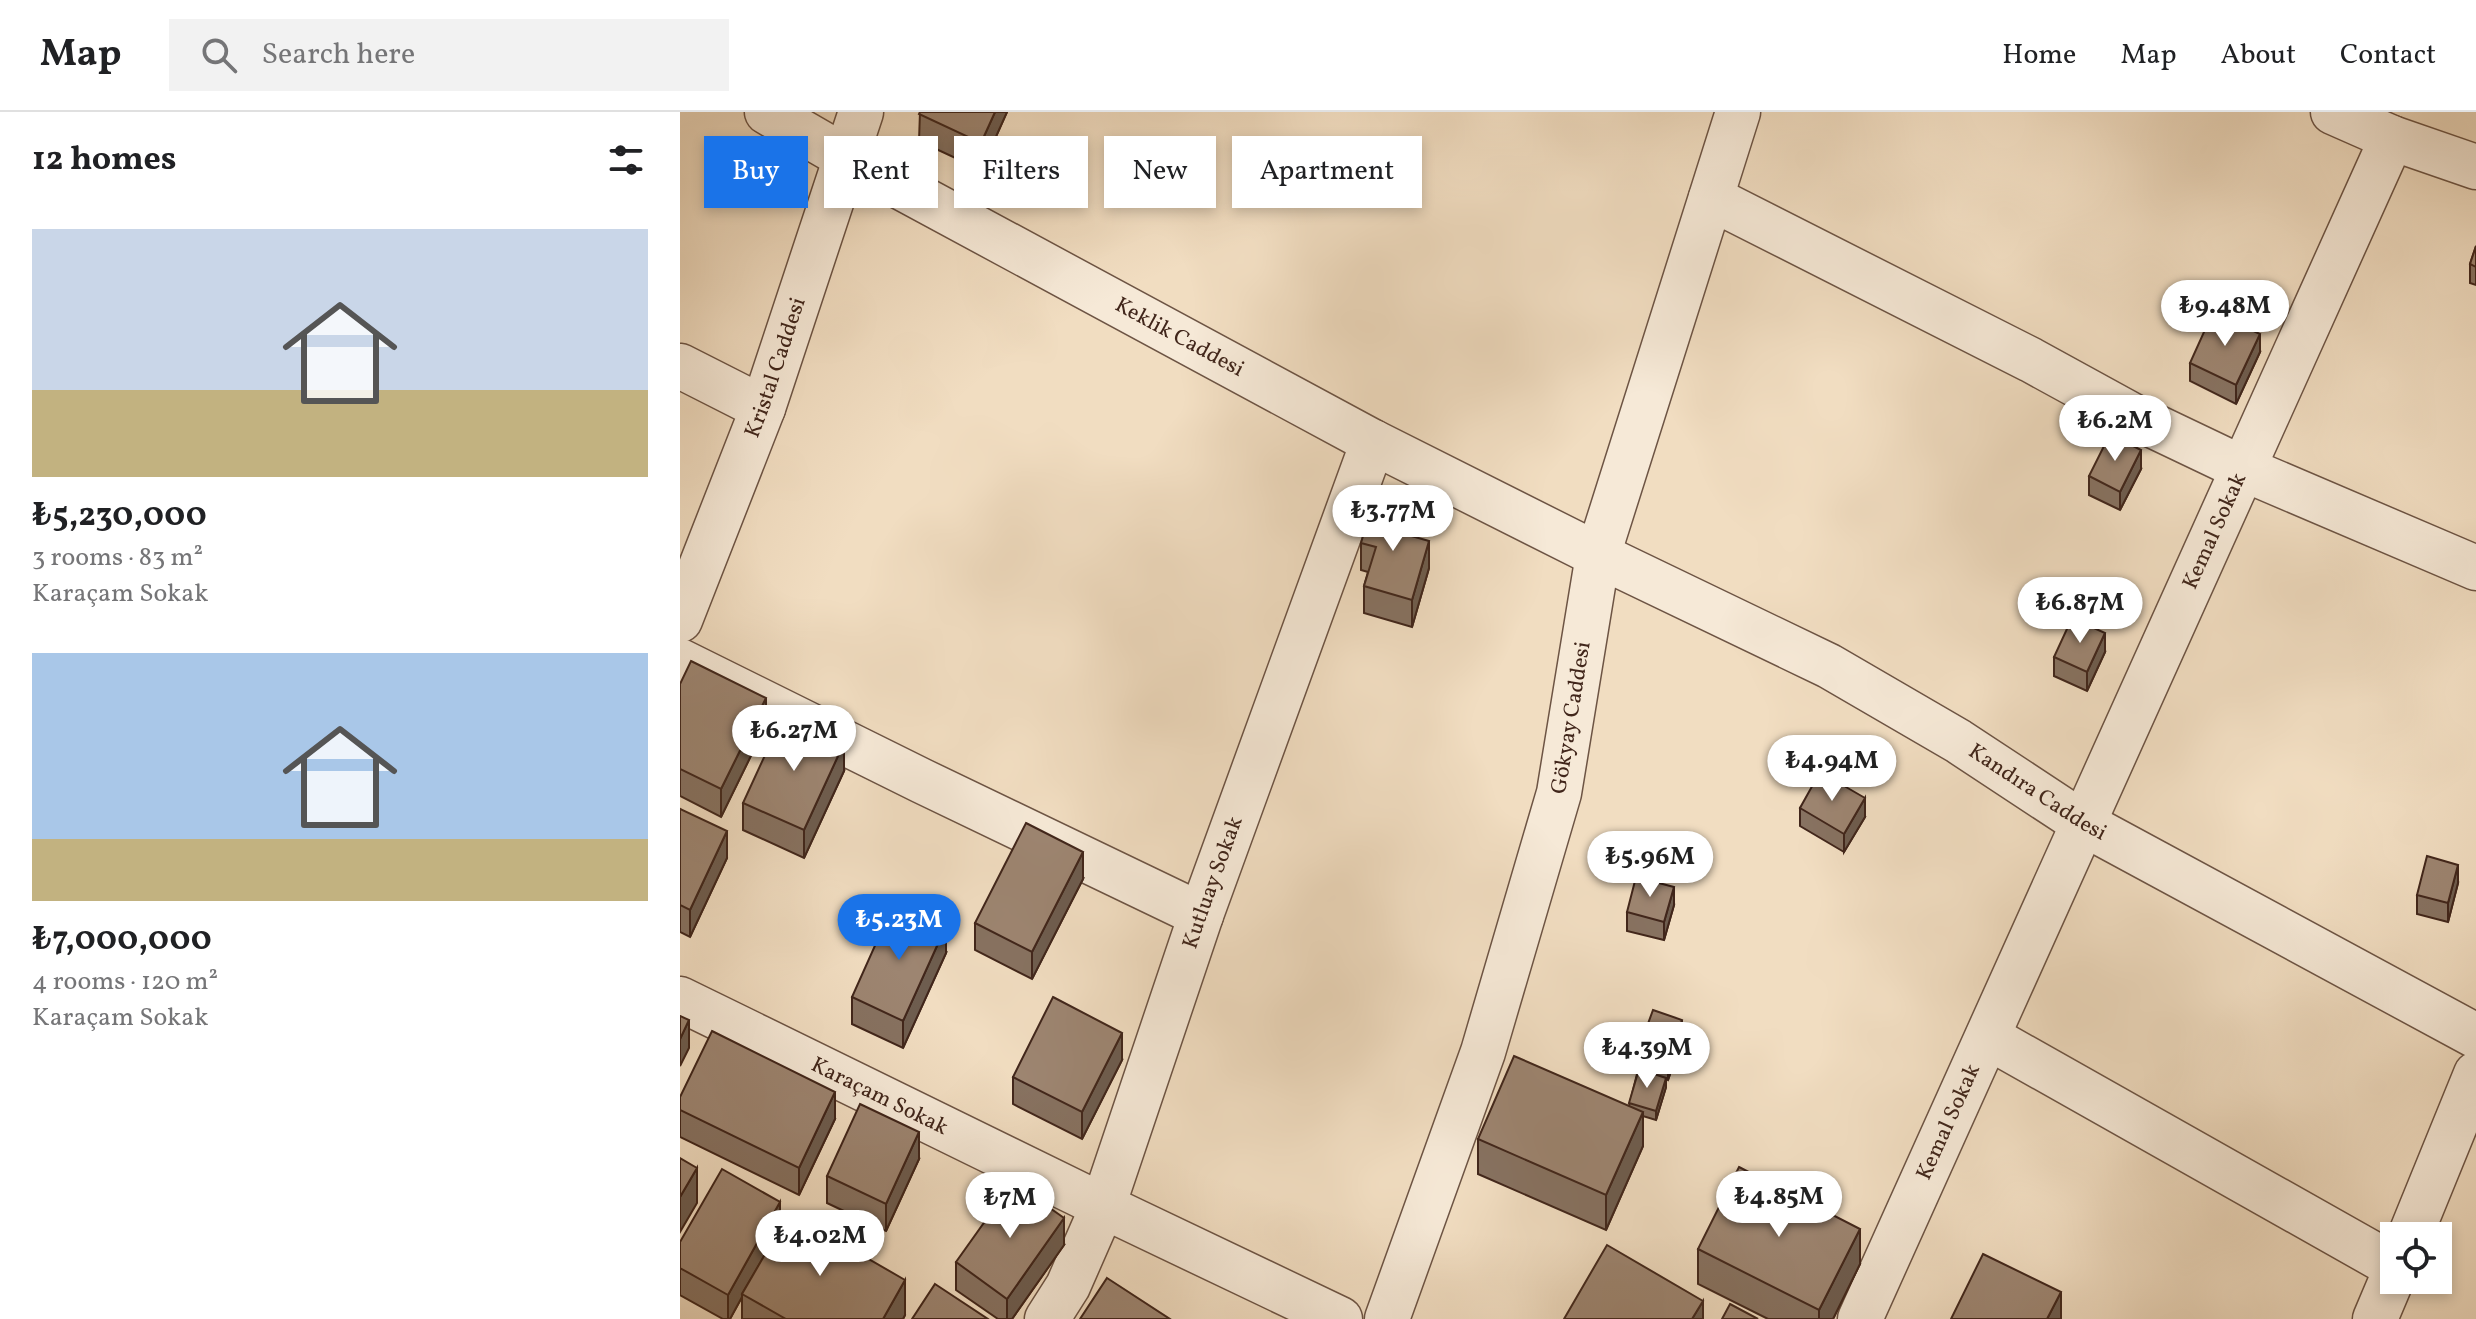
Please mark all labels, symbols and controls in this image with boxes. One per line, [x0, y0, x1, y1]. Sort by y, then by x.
search box [169, 19, 729, 91]
text: Map [40, 29, 121, 82]
icon: search [197, 33, 241, 77]
text: Search here [261, 34, 415, 76]
text: Home [2002, 36, 2076, 75]
text: Map [2120, 36, 2176, 75]
text: About [2220, 36, 2296, 75]
text: Contact [2340, 36, 2436, 75]
chip: Buy [704, 136, 808, 208]
chip: Rent [824, 136, 938, 208]
chip: Filters [954, 136, 1088, 208]
chip: New [1104, 136, 1216, 208]
chip: Apartment [1232, 136, 1422, 208]
text: 12 homes [32, 137, 176, 184]
icon: filters [604, 138, 648, 182]
pin: ₺9.48M [2160, 280, 2290, 348]
icon: home [268, 281, 412, 425]
text: ₺9.48M [2179, 288, 2271, 324]
street label: Keklik Caddesi [1109, 290, 1250, 385]
street label: Kristal Caddesi [737, 293, 814, 442]
pin: ₺6.2M [2059, 395, 2171, 463]
text: ₺6.2M [2077, 403, 2153, 439]
street label: Kemal Sokak [2175, 468, 2255, 594]
pin: ₺3.77M [1328, 485, 1458, 553]
text: ₺5,230,000 [32, 493, 207, 540]
text: ₺3.77M [1350, 493, 1436, 529]
text: 3 rooms · 83 m² [32, 540, 203, 576]
text: Karaçam Sokak [32, 576, 208, 612]
pin: ₺6.87M [2015, 577, 2145, 645]
text: ₺6.87M [2036, 585, 2124, 621]
street label: Gökyay Caddesi [1544, 639, 1599, 796]
icon: home [268, 705, 412, 849]
pin: ₺6.27M [729, 705, 859, 773]
text: ₺6.27M [750, 713, 838, 749]
pin: ₺4.94M [1767, 735, 1897, 803]
street label: Kandıra Caddesi [1962, 736, 2112, 849]
text: ₺4.94M [1785, 743, 1879, 779]
street label: Kutluay Sokak [1175, 812, 1251, 953]
pin: ₺5.96M [1585, 831, 1715, 899]
text: ₺5.96M [1605, 839, 1695, 875]
pin: ₺5.23M [834, 894, 964, 962]
text: ₺5.23M [856, 902, 942, 938]
text: ₺7,000,000 [32, 917, 212, 964]
text: 4 rooms · 120 m² [32, 964, 218, 1000]
text: Karaçam Sokak [32, 1000, 208, 1036]
pin: ₺4.39M [1582, 1022, 1712, 1090]
text: ₺4.39M [1602, 1030, 1692, 1066]
street label: Karaçam Sokak [805, 1050, 953, 1143]
street label: Kemal Sokak [1909, 1059, 1988, 1185]
pin: ₺4.85M [1714, 1171, 1844, 1239]
pin: ₺7M [971, 1172, 1049, 1240]
text: ₺4.85M [1734, 1179, 1824, 1215]
text: ₺7M [984, 1180, 1036, 1216]
pin: ₺4.02M [755, 1210, 885, 1278]
text: ₺4.02M [773, 1218, 867, 1254]
map controls [2380, 1222, 2452, 1294]
button: locate [2380, 1222, 2452, 1294]

